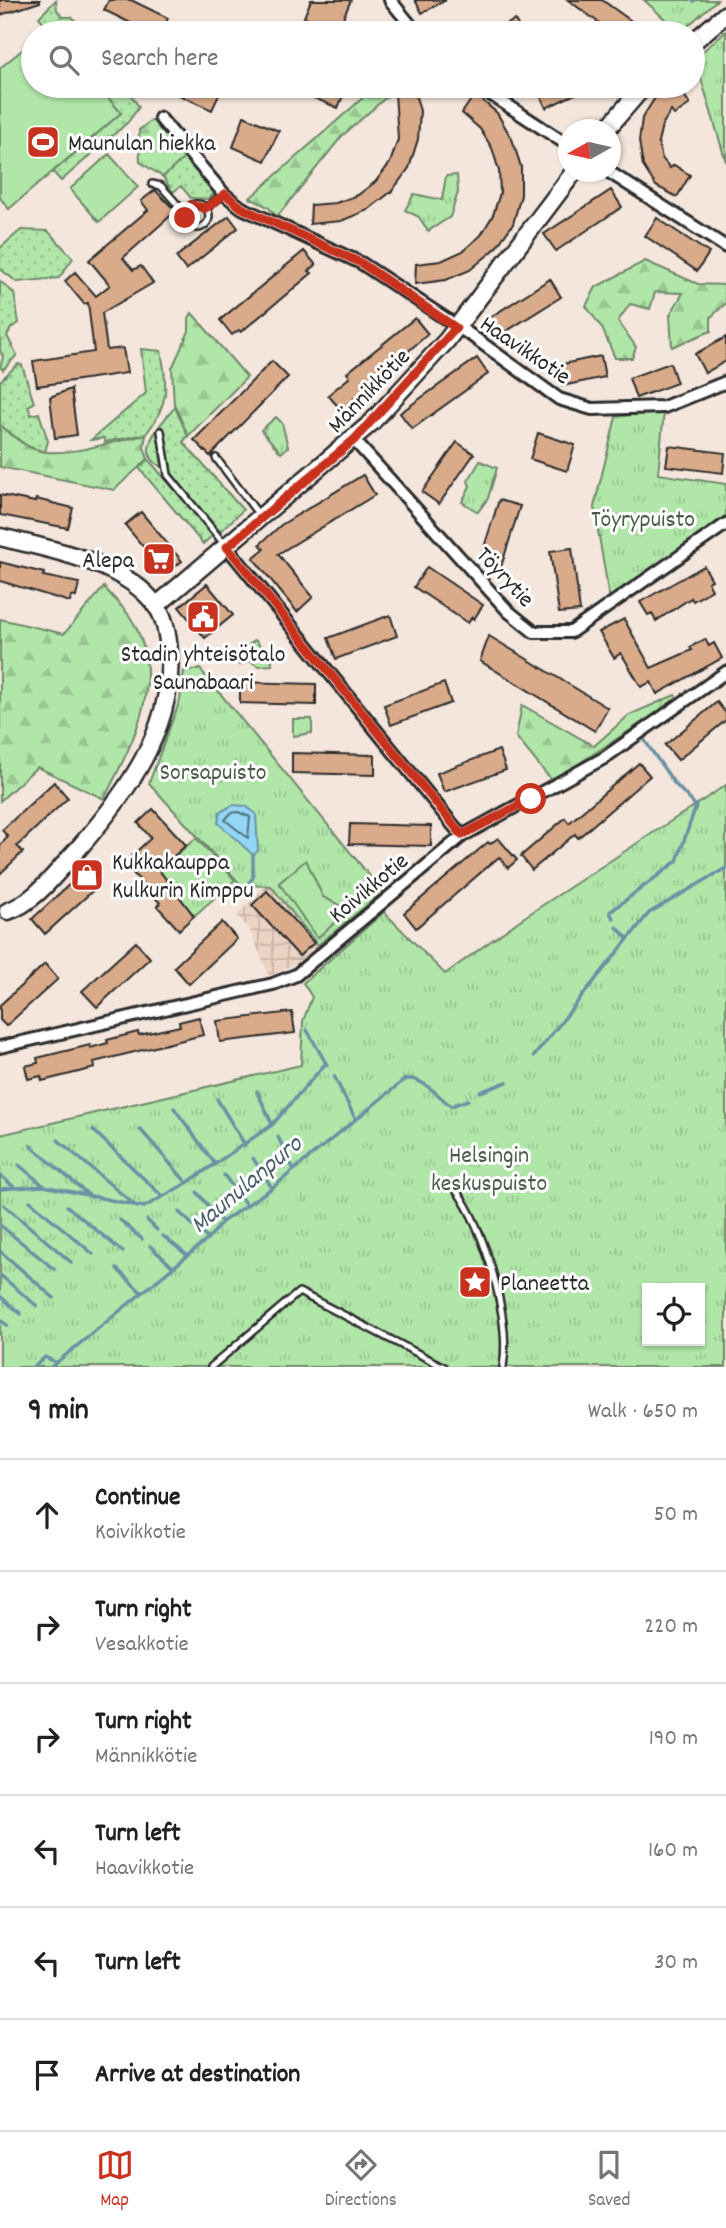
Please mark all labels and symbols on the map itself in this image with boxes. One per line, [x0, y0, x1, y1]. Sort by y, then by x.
north arrow [558, 119, 621, 182]
sports icon: Maunulan hiekka [24, 123, 62, 161]
place label: Maunulan hiekka [68, 128, 216, 162]
route end [169, 202, 200, 233]
street label: Haavikkotie [472, 308, 577, 394]
street label: Männikkötie [321, 342, 419, 442]
park label: Töyrypuisto [591, 504, 695, 538]
supermarket icon: Alepa [140, 540, 178, 578]
street label: Töyrytie [467, 540, 541, 616]
place label: Alepa [82, 545, 135, 579]
public building icon: Stadin yhteisötalo Saunabaari [184, 598, 222, 636]
place label: Stadin yhteisötalo Saunabaari [121, 639, 285, 701]
park label: Sorsapuisto [160, 757, 266, 791]
route start [515, 783, 546, 814]
street label: Koivikkotie [323, 846, 417, 933]
place label: Kukkakauppa Kulkurin Kimppu [112, 847, 254, 909]
shop icon: Kukkakauppa Kulkurin Kimppu [68, 856, 106, 894]
water label: Maunulanpuro [183, 1127, 313, 1244]
park label: Helsingin keskuspuisto [431, 1140, 547, 1202]
place icon: Planeetta [456, 1263, 494, 1301]
place label: Planeetta [500, 1268, 590, 1302]

